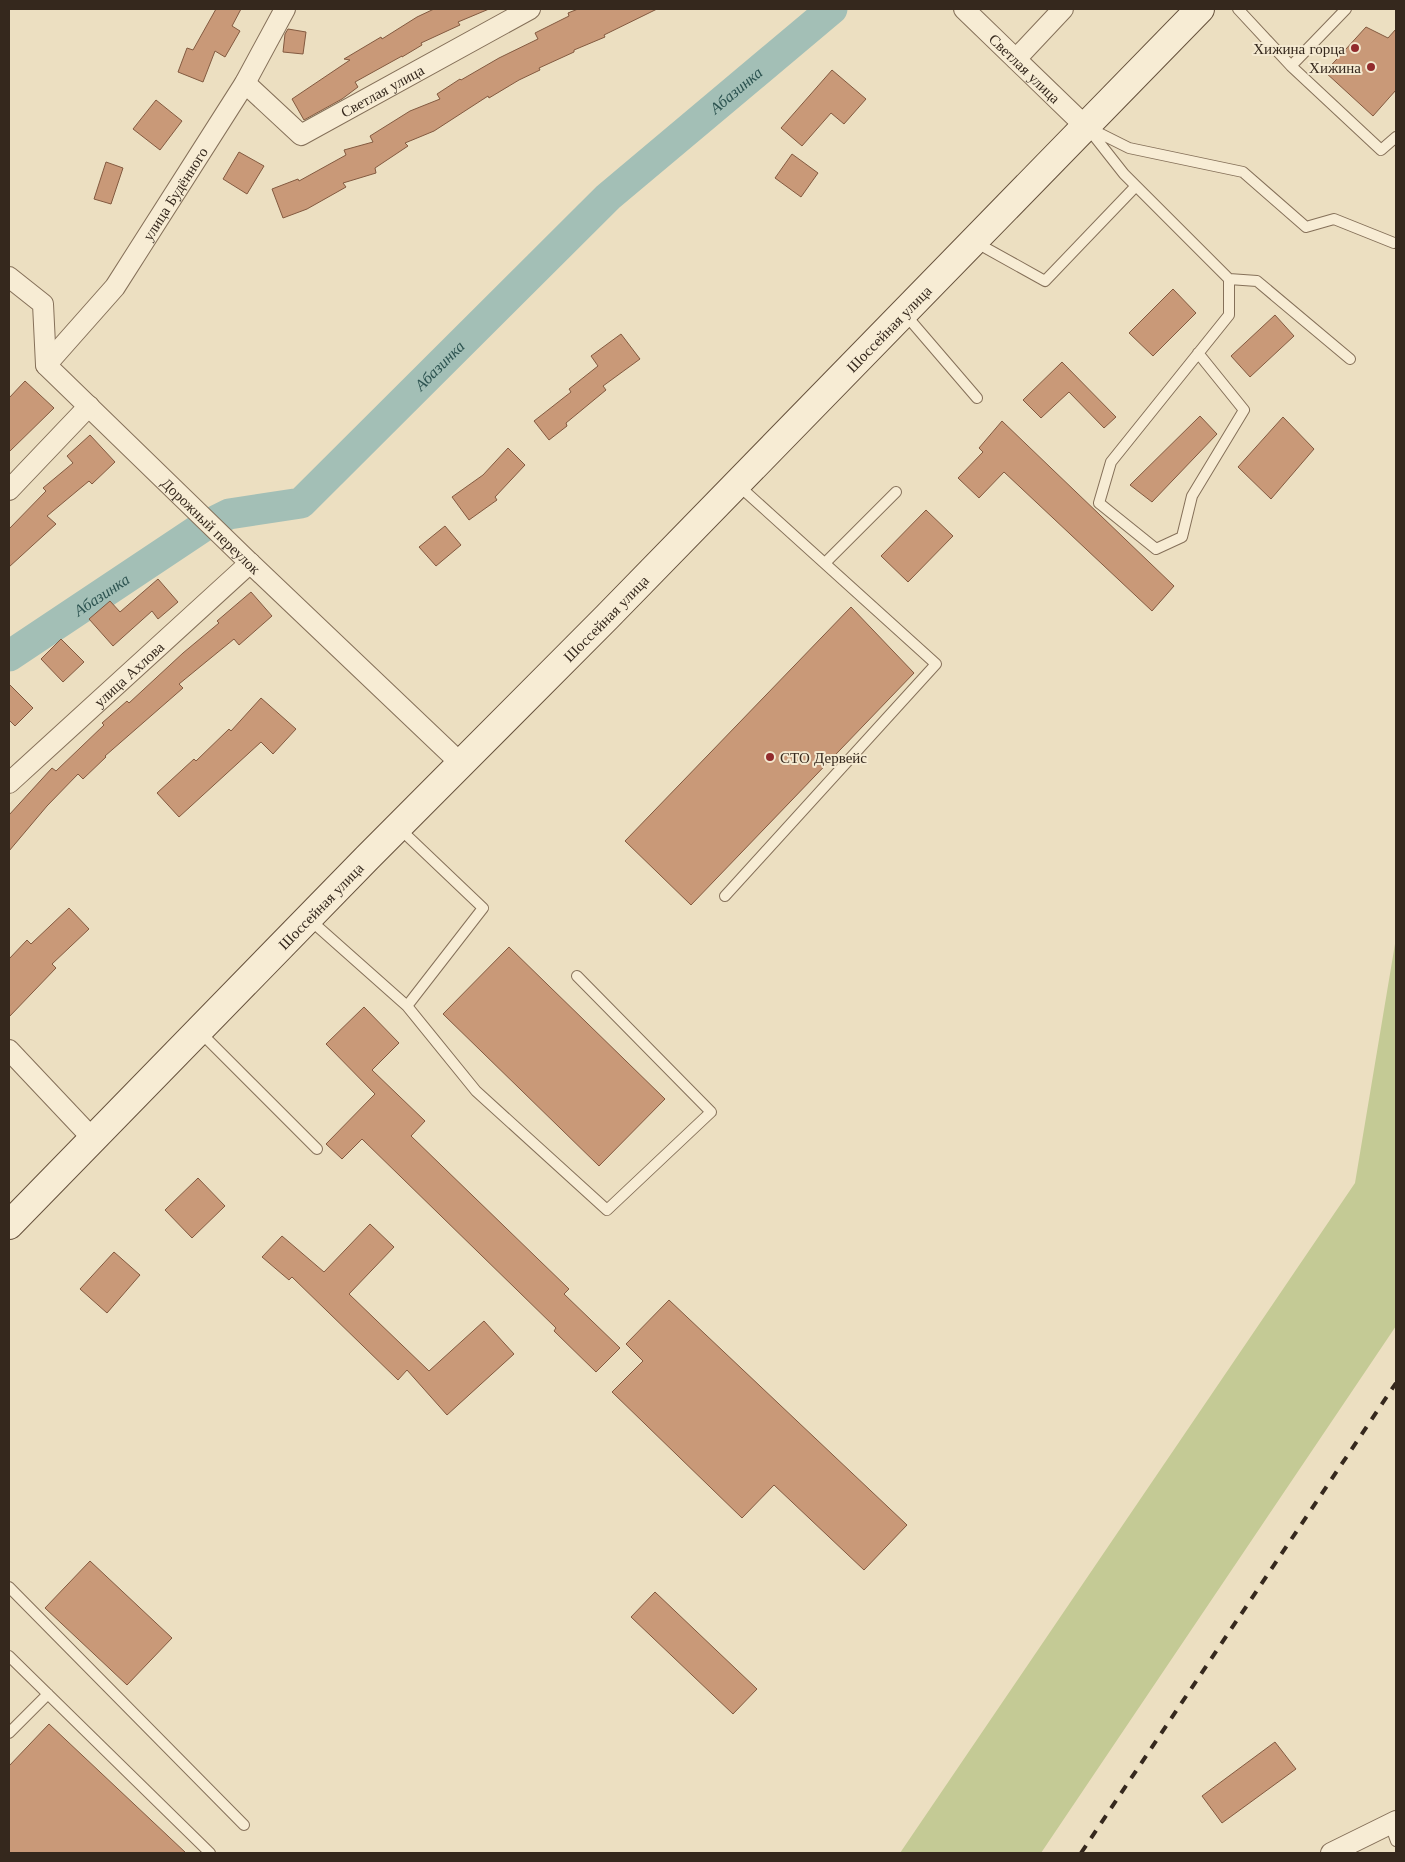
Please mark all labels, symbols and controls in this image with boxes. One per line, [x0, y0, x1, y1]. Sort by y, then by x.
street label: Светлая улица [985, 29, 1065, 107]
place label: Хижина горца [1253, 39, 1345, 58]
marker: Хижина горца [1349, 42, 1361, 54]
place label: Хижина [1309, 58, 1361, 77]
street label: Светлая улица [337, 60, 427, 121]
marker: Хижина [1365, 61, 1377, 73]
water label: Абазинка [704, 62, 766, 118]
street label: улица Будённого [138, 143, 211, 244]
street label: Шоссейная улица [842, 281, 935, 376]
water label: Абазинка [409, 336, 469, 395]
street label: Дорожный переулок [158, 473, 265, 578]
water label: Абазинка [69, 569, 133, 621]
street label: Шоссейная улица [559, 571, 653, 665]
street label: улица Ахлова [90, 637, 168, 711]
place label: СТО Дервейс [780, 748, 867, 767]
marker: СТО Дервейс [764, 751, 776, 763]
street label: Шоссейная улица [274, 858, 367, 953]

